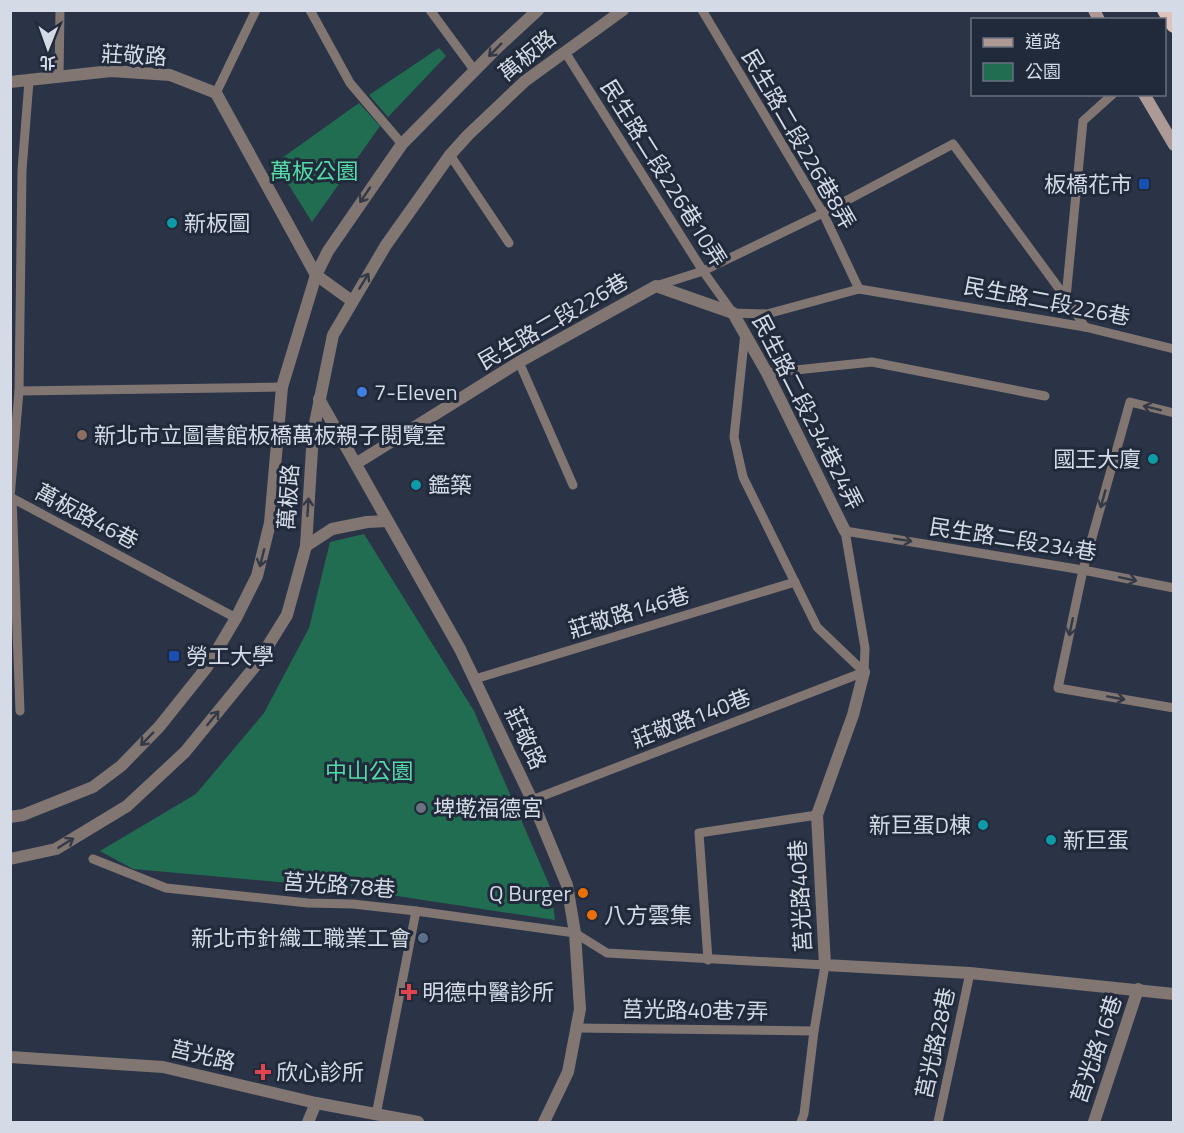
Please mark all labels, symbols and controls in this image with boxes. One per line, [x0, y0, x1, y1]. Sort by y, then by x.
north arrow [18, 18, 78, 78]
legend [971, 18, 1166, 96]
street label: 萬板路 [491, 21, 563, 89]
text: 道路 [1025, 28, 1061, 55]
street label: 莊敬路 [100, 36, 168, 74]
street label: 民生路二段226巷8弄 [733, 42, 865, 236]
one-way arrow [488, 43, 503, 58]
text: 北 [40, 51, 56, 75]
text: 公園 [1025, 58, 1061, 85]
street label: 民生路二段226巷10弄 [592, 73, 736, 273]
park label: 萬板公園 [270, 154, 358, 188]
place label: 板橋花市 [1044, 167, 1132, 201]
marker: 板橋花市 [1137, 177, 1151, 191]
one-way arrow [359, 186, 371, 202]
place label: 新板圖 [184, 206, 250, 240]
marker: 新板圖 [165, 216, 179, 230]
street label: 民生路二段226巷 [471, 264, 635, 378]
street label: 民生路二段226巷 [961, 268, 1133, 334]
one-way arrow [358, 273, 370, 290]
street label: 民生路二段234巷24弄 [744, 308, 872, 516]
place label: 7-Eleven [374, 375, 457, 409]
marker: 7-Eleven [355, 385, 369, 399]
one-way arrow [1143, 401, 1162, 413]
place label: 新北市立圖書館板橋萬板親子閱覽室 [94, 418, 446, 452]
marker: 新北市立圖書館板橋萬板親子閱覽室 [75, 428, 89, 442]
place label: 國王大廈 [1053, 442, 1141, 476]
marker: 國王大廈 [1146, 452, 1160, 466]
street label: 萬板路 [269, 463, 307, 531]
place label: 鑑築 [428, 468, 472, 502]
street label: 萬板路46巷 [29, 475, 145, 557]
marker: 鑑築 [409, 478, 423, 492]
one-way arrow [1097, 489, 1108, 508]
one-way arrow [303, 498, 314, 518]
street label: 民生路二段234巷 [927, 509, 1099, 569]
one-way arrow [893, 535, 912, 546]
one-way arrow [255, 548, 267, 567]
one-way arrow [1118, 574, 1138, 585]
street label: 莊敬路146巷 [564, 577, 694, 647]
one-way arrow [1065, 617, 1076, 636]
place label: 勞工大學 [186, 639, 274, 673]
marker: 勞工大學 [167, 649, 181, 663]
street label: 莊敬路140巷 [627, 680, 755, 756]
one-way arrow [1105, 693, 1125, 704]
street label: 莊敬路 [497, 701, 555, 775]
one-way arrow [207, 710, 220, 726]
one-way arrow [140, 732, 155, 747]
park label: 中山公園 [325, 754, 413, 788]
place label: 埤墘福德宮 [433, 791, 543, 825]
marker: 埤墘福德宮 [414, 801, 428, 815]
place label: 新巨蛋D棟 [869, 808, 971, 842]
marker: 新巨蛋D棟 [976, 818, 990, 832]
place label: 新巨蛋 [1063, 823, 1129, 857]
marker: 新巨蛋 [1044, 833, 1058, 847]
one-way arrow [57, 837, 74, 849]
street label: 莒光路40巷 [780, 839, 820, 953]
street label: 莒光路78巷 [282, 864, 396, 906]
place label: Q Burger [489, 876, 571, 910]
marker: Q Burger [576, 886, 590, 900]
place label: 八方雲集 [604, 898, 692, 932]
marker: 八方雲集 [585, 908, 599, 922]
place label: 新北市針織工職業工會 [191, 921, 411, 955]
marker: 新北市針織工職業工會 [416, 931, 430, 945]
place label: 明德中醫診所 [422, 975, 554, 1009]
marker: 明德中醫診所 [400, 983, 418, 1001]
street label: 莒光路28巷 [907, 984, 963, 1102]
street label: 莒光路16巷 [1062, 990, 1130, 1108]
street label: 莒光路40巷7弄 [621, 992, 769, 1028]
street label: 莒光路 [167, 1031, 239, 1079]
place label: 欣心診所 [276, 1055, 364, 1089]
marker: 欣心診所 [254, 1063, 272, 1081]

